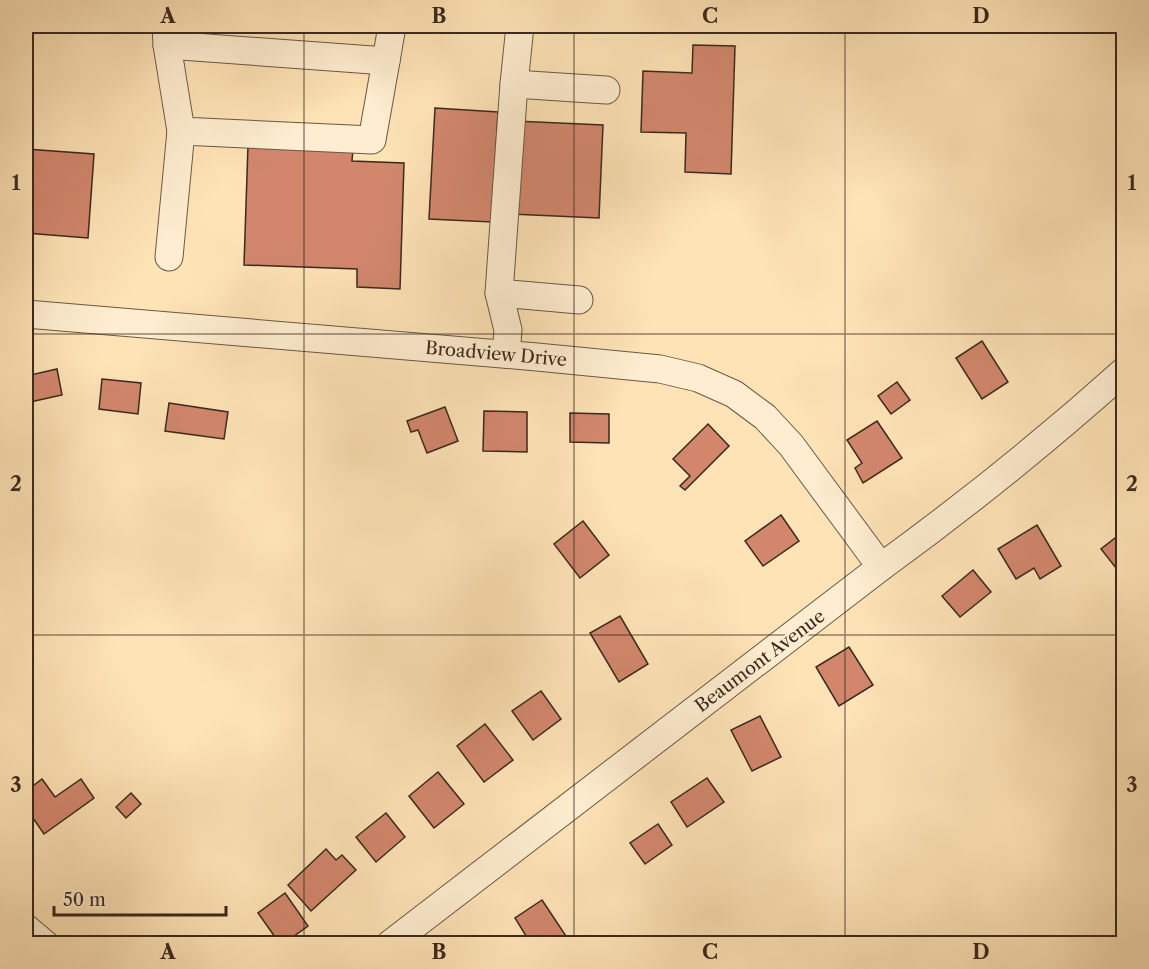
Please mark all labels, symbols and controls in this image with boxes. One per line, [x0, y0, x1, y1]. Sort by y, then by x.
text: A [159, 4, 176, 28]
text: B [432, 4, 447, 28]
text: C [702, 4, 718, 28]
text: D [972, 4, 990, 28]
text: 1 [12, 171, 21, 195]
text: 1 [1128, 171, 1137, 195]
street label: Broadview Drive [424, 337, 568, 371]
text: 2 [10, 472, 22, 496]
text: 2 [1126, 472, 1138, 496]
street label: Beaumont Avenue [691, 605, 829, 717]
text: 3 [10, 773, 22, 797]
text: 3 [1126, 773, 1138, 797]
scale bar [54, 879, 226, 917]
text: 50 m [63, 889, 106, 911]
text: A [159, 940, 176, 964]
text: B [432, 940, 447, 964]
text: C [702, 940, 718, 964]
text: D [972, 940, 990, 964]

